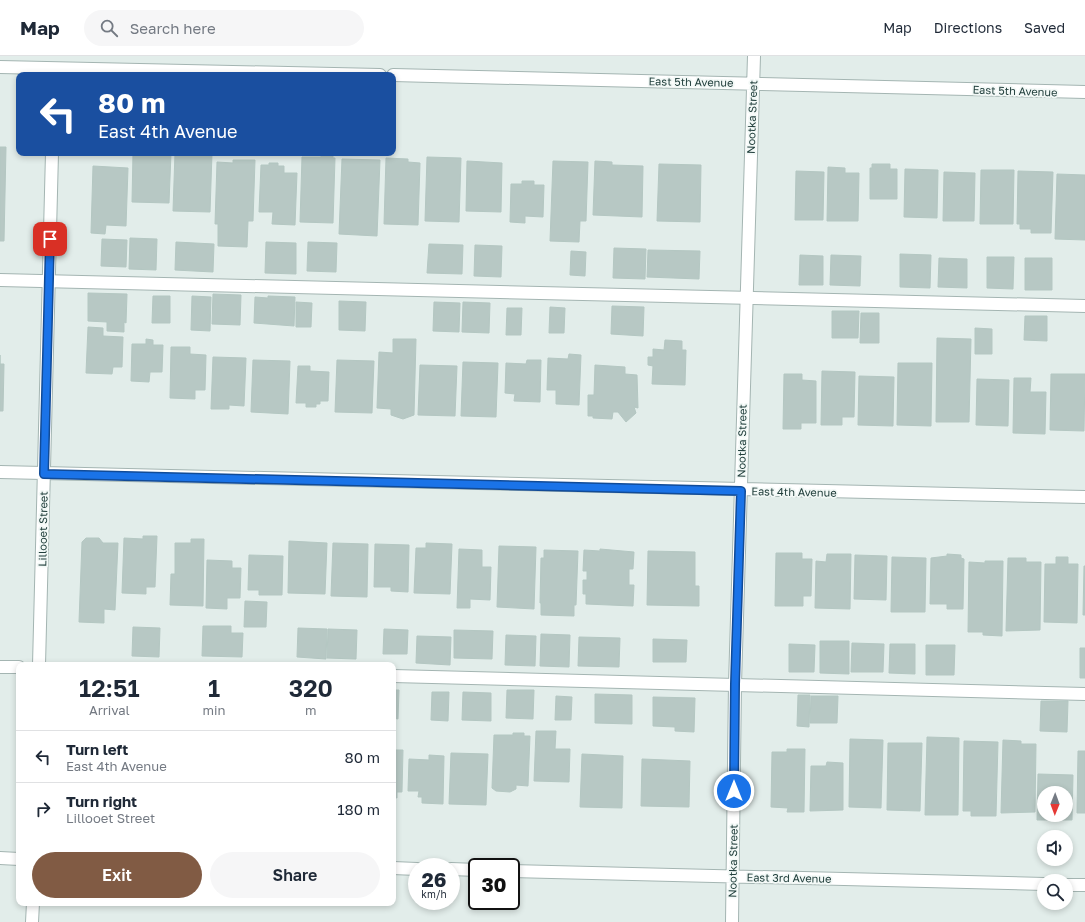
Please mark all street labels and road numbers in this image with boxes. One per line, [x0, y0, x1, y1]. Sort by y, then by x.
street label: East 5th Avenue [648, 74, 734, 89]
street label: Nootka Street [744, 80, 759, 154]
street label: East 5th Avenue [972, 83, 1058, 98]
street label: Nootka Street [734, 404, 749, 478]
street label: East 4th Avenue [751, 484, 837, 499]
street label: Lillooet Street [35, 491, 50, 567]
street label: Nootka Street [725, 824, 740, 898]
street label: East 3rd Avenue [747, 870, 831, 885]

